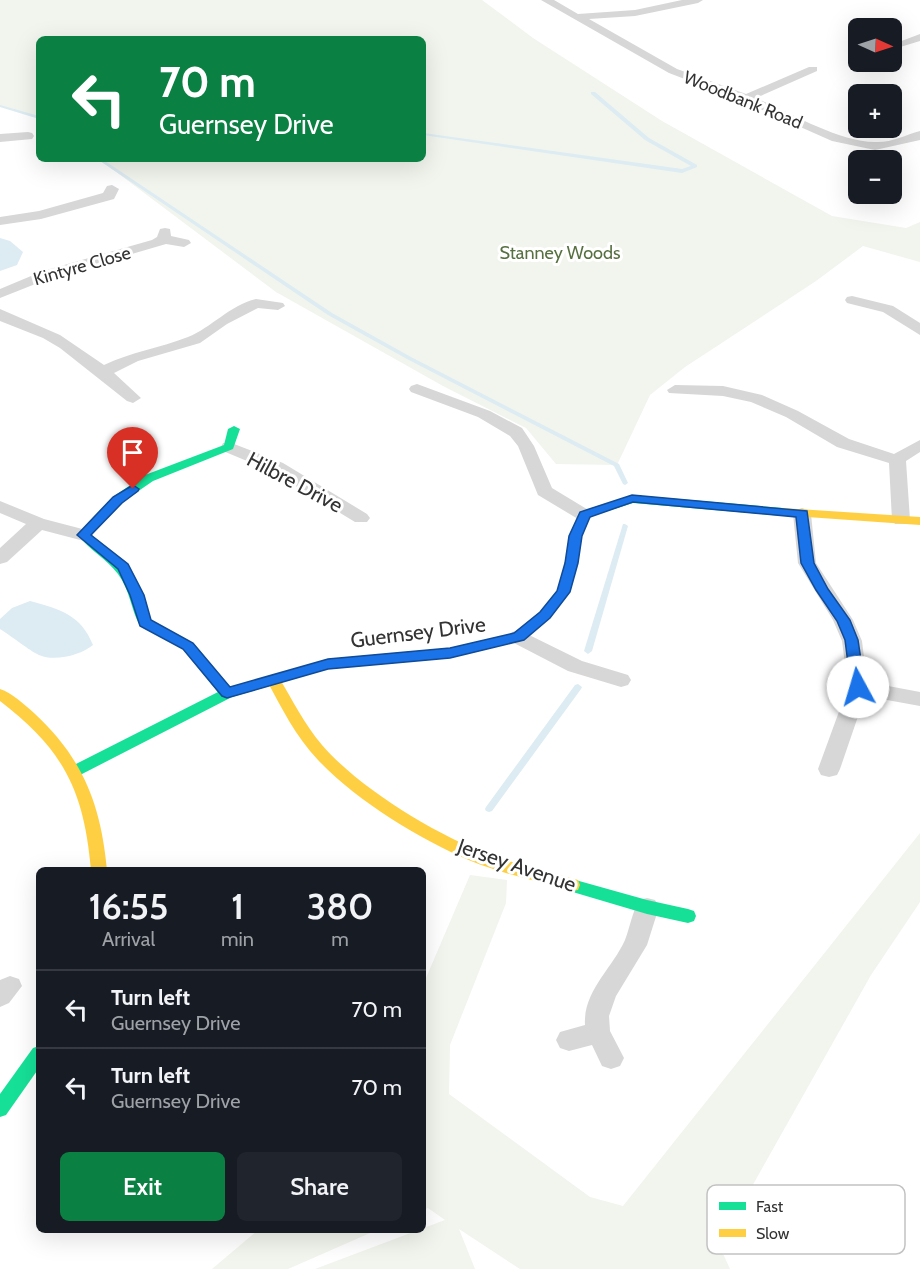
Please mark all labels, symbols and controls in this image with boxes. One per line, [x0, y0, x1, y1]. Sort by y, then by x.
north arrow [848, 18, 902, 72]
map controls [848, 18, 902, 204]
text: 70 m [159, 56, 256, 108]
icon: left [60, 60, 138, 138]
street label: Woodbank Road [680, 66, 806, 134]
button: + [848, 84, 902, 138]
text: Guernsey Drive [159, 108, 334, 141]
button: − [848, 150, 902, 204]
street label: Kintyre Close [31, 242, 133, 290]
park label: Stanney Woods [500, 242, 620, 264]
pin [107, 427, 158, 489]
icon: arrive [116, 436, 149, 469]
street label: Hilbre Drive [243, 446, 347, 518]
street label: Guernsey Drive [349, 611, 487, 653]
position arrow [826, 655, 890, 719]
street label: Jersey Avenue [453, 833, 580, 897]
text: 16:55 [89, 884, 168, 928]
text: 1 [231, 884, 244, 928]
text: 380 [307, 884, 373, 928]
text: Arrival [102, 927, 155, 951]
text: min [221, 927, 254, 951]
text: m [331, 927, 349, 951]
text: Turn left [111, 984, 190, 1011]
icon: left [60, 993, 93, 1026]
text: 70 m [352, 996, 402, 1023]
text: Guernsey Drive [111, 1011, 240, 1035]
text: Turn left [111, 1062, 190, 1089]
icon: left [60, 1071, 93, 1104]
text: 70 m [352, 1074, 402, 1101]
text: Guernsey Drive [111, 1089, 240, 1113]
button: Exit [60, 1152, 225, 1221]
button: Share [237, 1152, 402, 1221]
legend [707, 1185, 905, 1254]
text: Fast [756, 1197, 784, 1216]
text: Slow [756, 1224, 790, 1243]

